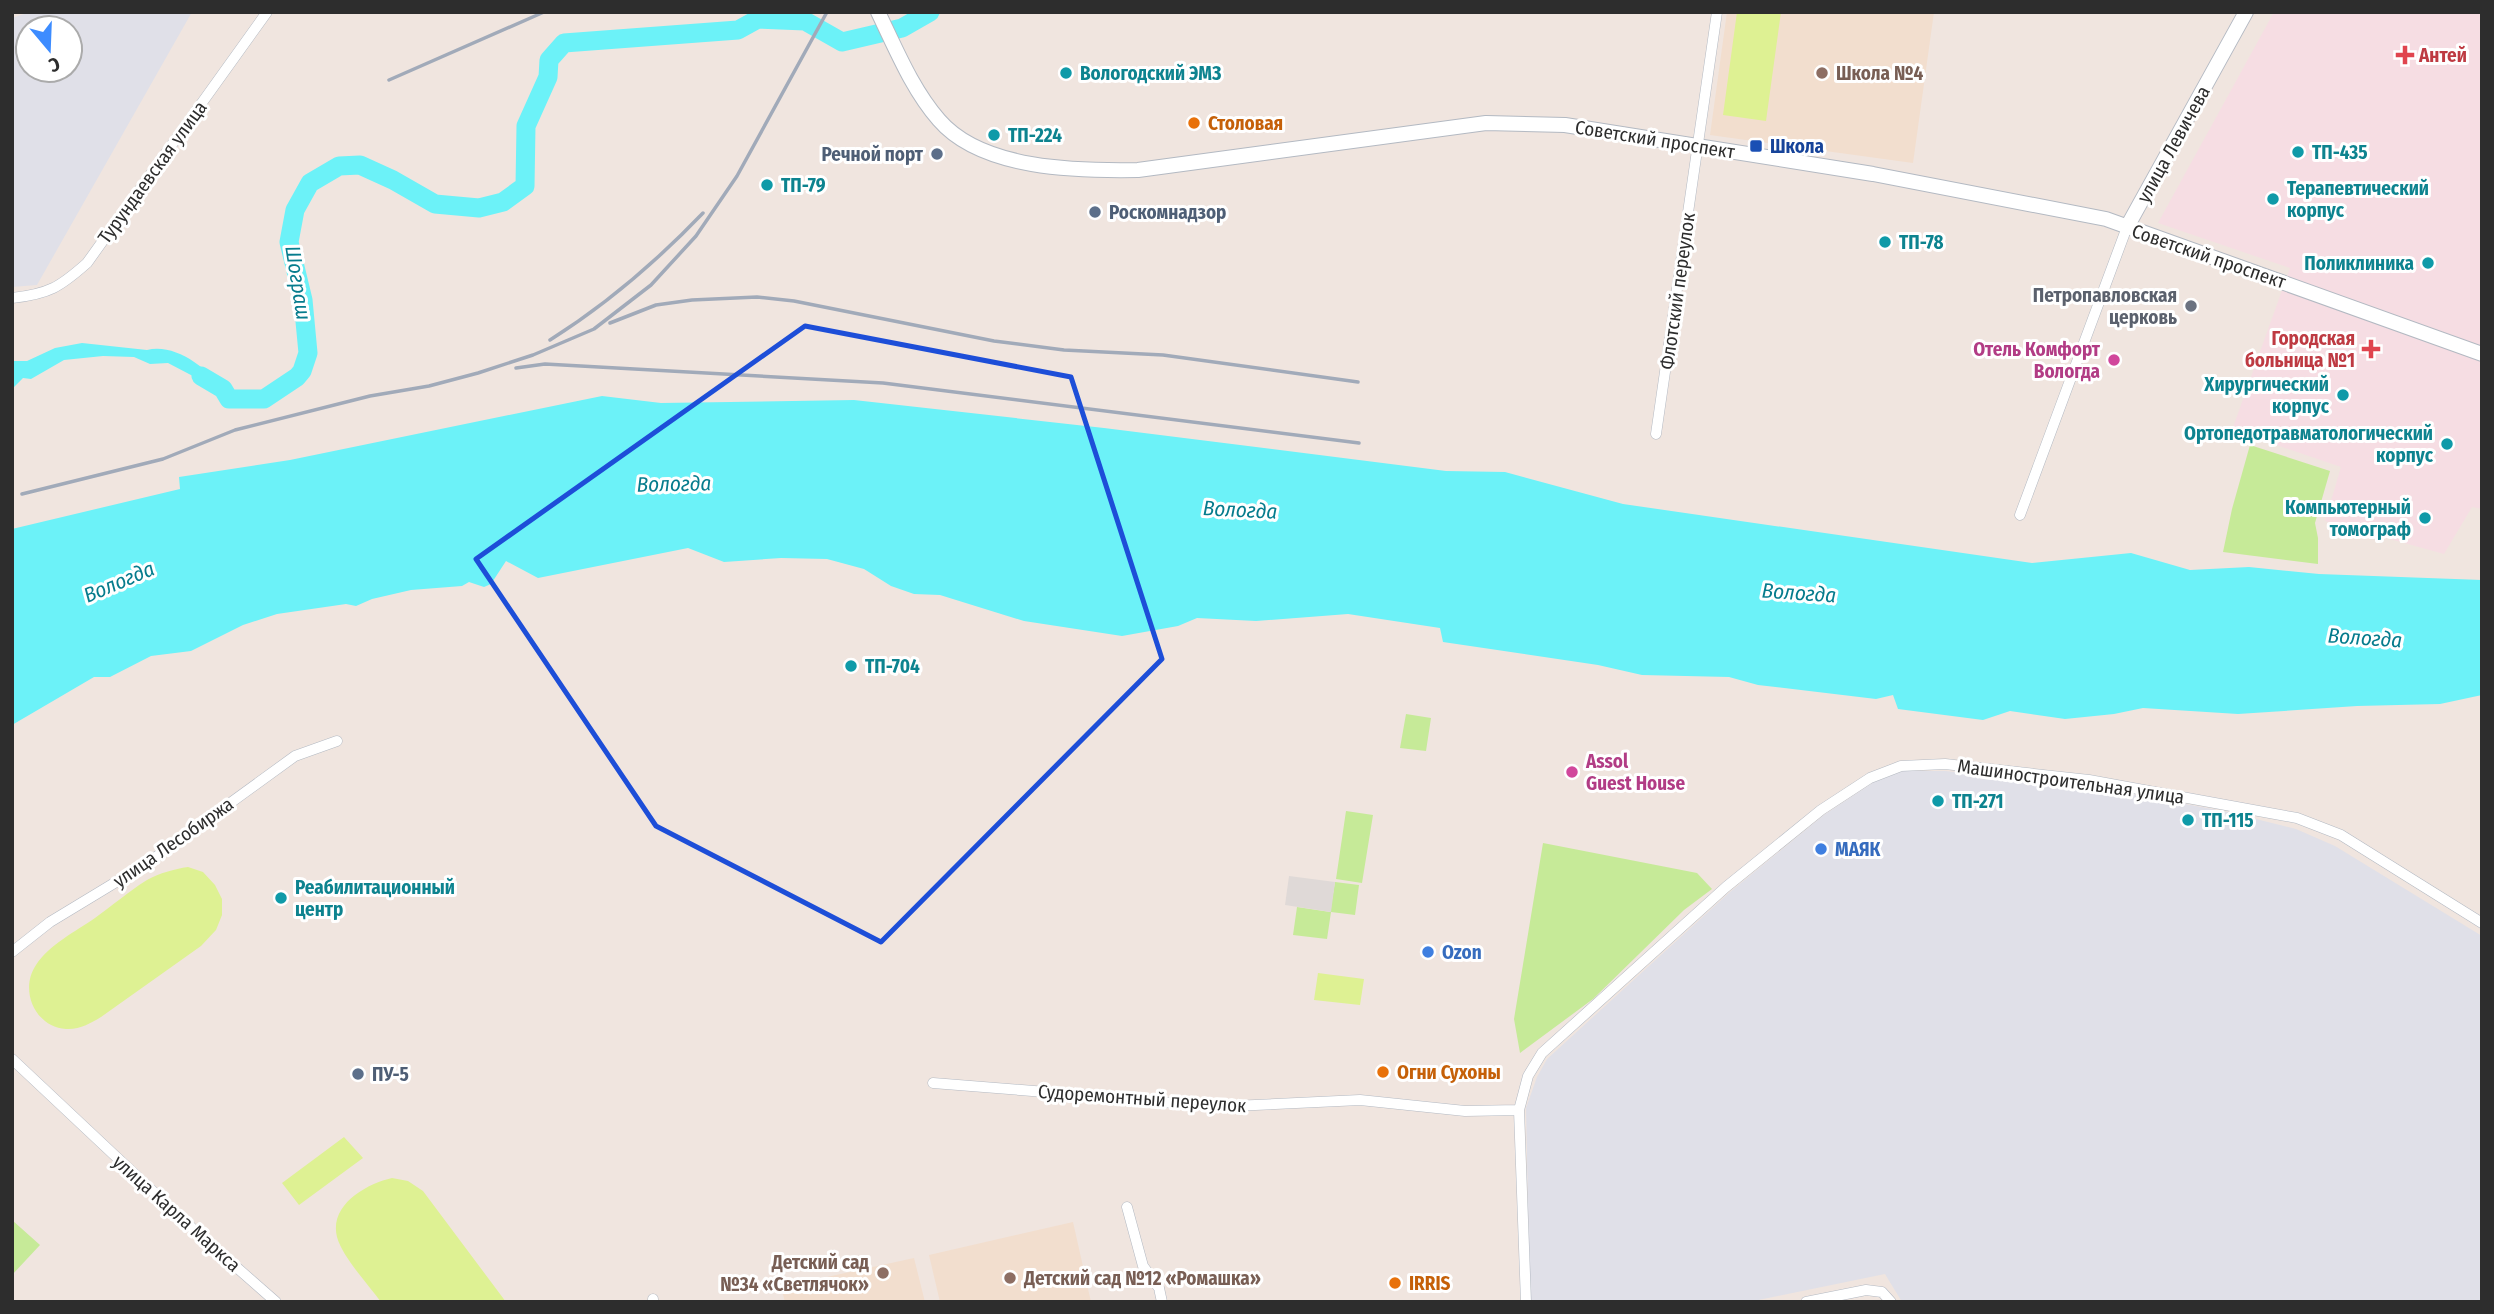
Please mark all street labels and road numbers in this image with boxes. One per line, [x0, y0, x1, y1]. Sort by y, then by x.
street label: улица Левичева [2132, 82, 2215, 207]
street label: Турундаевская улица [93, 97, 212, 248]
street label: Советский проспект [1573, 116, 1737, 164]
street label: Флотский переулок [1655, 211, 1700, 371]
street label: Советский проспект [2129, 219, 2289, 294]
street label: Машиностроительная улица [1956, 754, 2186, 809]
street label: улица Лесобиржа [109, 792, 238, 892]
street label: Судоремонтный переулок [1037, 1080, 1247, 1117]
street label: улица Карла Маркса [108, 1150, 245, 1277]

